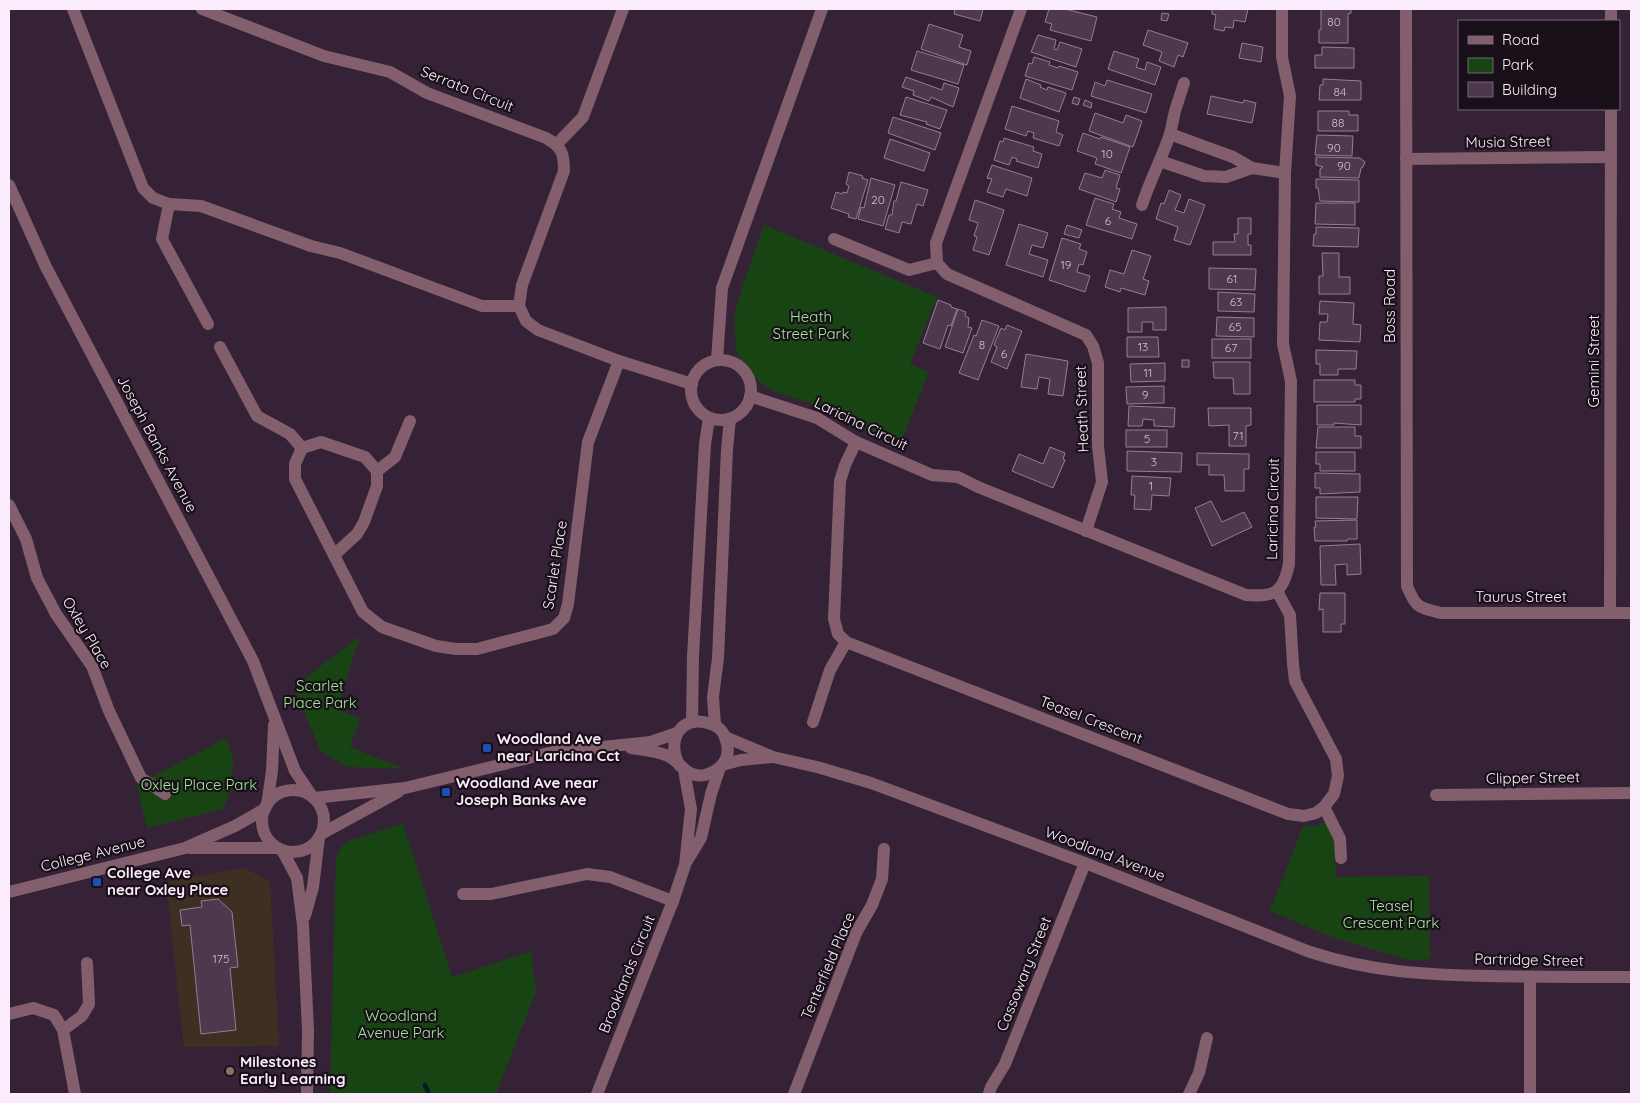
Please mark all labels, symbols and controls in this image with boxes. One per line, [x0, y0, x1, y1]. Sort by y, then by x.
house number: 80 [1327, 14, 1341, 29]
legend [1458, 20, 1620, 110]
text: Road [1502, 30, 1539, 49]
text: Park [1502, 55, 1534, 74]
street label: Serrata Circuit [418, 61, 516, 116]
text: Building [1502, 80, 1557, 99]
house number: 84 [1334, 84, 1346, 99]
house number: 88 [1332, 115, 1344, 130]
street label: Musia Street [1465, 131, 1551, 152]
house number: 90 [1327, 140, 1341, 155]
house number: 10 [1101, 146, 1113, 161]
house number: 90 [1337, 158, 1351, 173]
house number: 20 [871, 192, 885, 207]
house number: 6 [1105, 213, 1112, 228]
house number: 19 [1060, 257, 1072, 272]
street label: Boss Road [1380, 269, 1399, 343]
house number: 61 [1227, 271, 1237, 286]
house number: 63 [1230, 294, 1242, 309]
park label: Heath Street Park [773, 307, 849, 343]
street label: Gemini Street [1584, 315, 1603, 407]
house number: 65 [1229, 319, 1242, 334]
house number: 8 [979, 337, 985, 352]
house number: 13 [1138, 339, 1148, 354]
house number: 67 [1225, 340, 1237, 355]
house number: 6 [1001, 346, 1008, 361]
street label: Heath Street [1070, 365, 1093, 453]
house number: 11 [1144, 365, 1152, 380]
street label: Joseph Banks Avenue [113, 372, 202, 516]
house number: 9 [1142, 387, 1149, 402]
street label: Laricina Circuit [811, 393, 911, 454]
house number: 71 [1232, 428, 1244, 443]
house number: 5 [1144, 431, 1150, 446]
house number: 3 [1151, 454, 1157, 469]
street label: Laricina Circuit [1262, 458, 1283, 560]
house number: 1 [1149, 478, 1153, 493]
street label: Scarlet Place [538, 519, 571, 611]
street label: Taurus Street [1475, 587, 1567, 606]
street label: Oxley Place [59, 593, 116, 672]
park label: Scarlet Place Park [283, 676, 357, 712]
street label: Teasel Crescent [1037, 691, 1145, 748]
place label: Woodland Ave near Laricina Cct [497, 729, 620, 765]
marker: Woodland Ave near Laricina Cct [481, 742, 493, 754]
street label: Clipper Street [1486, 767, 1580, 788]
place label: Woodland Ave near Joseph Banks Ave [456, 773, 599, 809]
park label: Oxley Place Park [141, 775, 257, 794]
marker: Woodland Ave near Joseph Banks Ave [440, 786, 452, 798]
street label: Woodland Avenue [1042, 822, 1168, 885]
street label: College Avenue [39, 831, 147, 876]
place label: College Ave near Oxley Place [107, 863, 229, 899]
marker: College Ave near Oxley Place [91, 876, 103, 888]
park label: Teasel Crescent Park [1343, 896, 1439, 932]
street label: Tenterfield Place [796, 909, 859, 1022]
street label: Brooklands Circuit [594, 912, 659, 1036]
street label: Cassowary Street [992, 914, 1055, 1034]
street label: Partridge Street [1474, 949, 1584, 970]
house number: 175 [212, 951, 230, 966]
park label: Woodland Avenue Park [357, 1006, 445, 1042]
place label: Milestones Early Learning [240, 1052, 346, 1088]
marker: Milestones Early Learning [224, 1065, 236, 1077]

